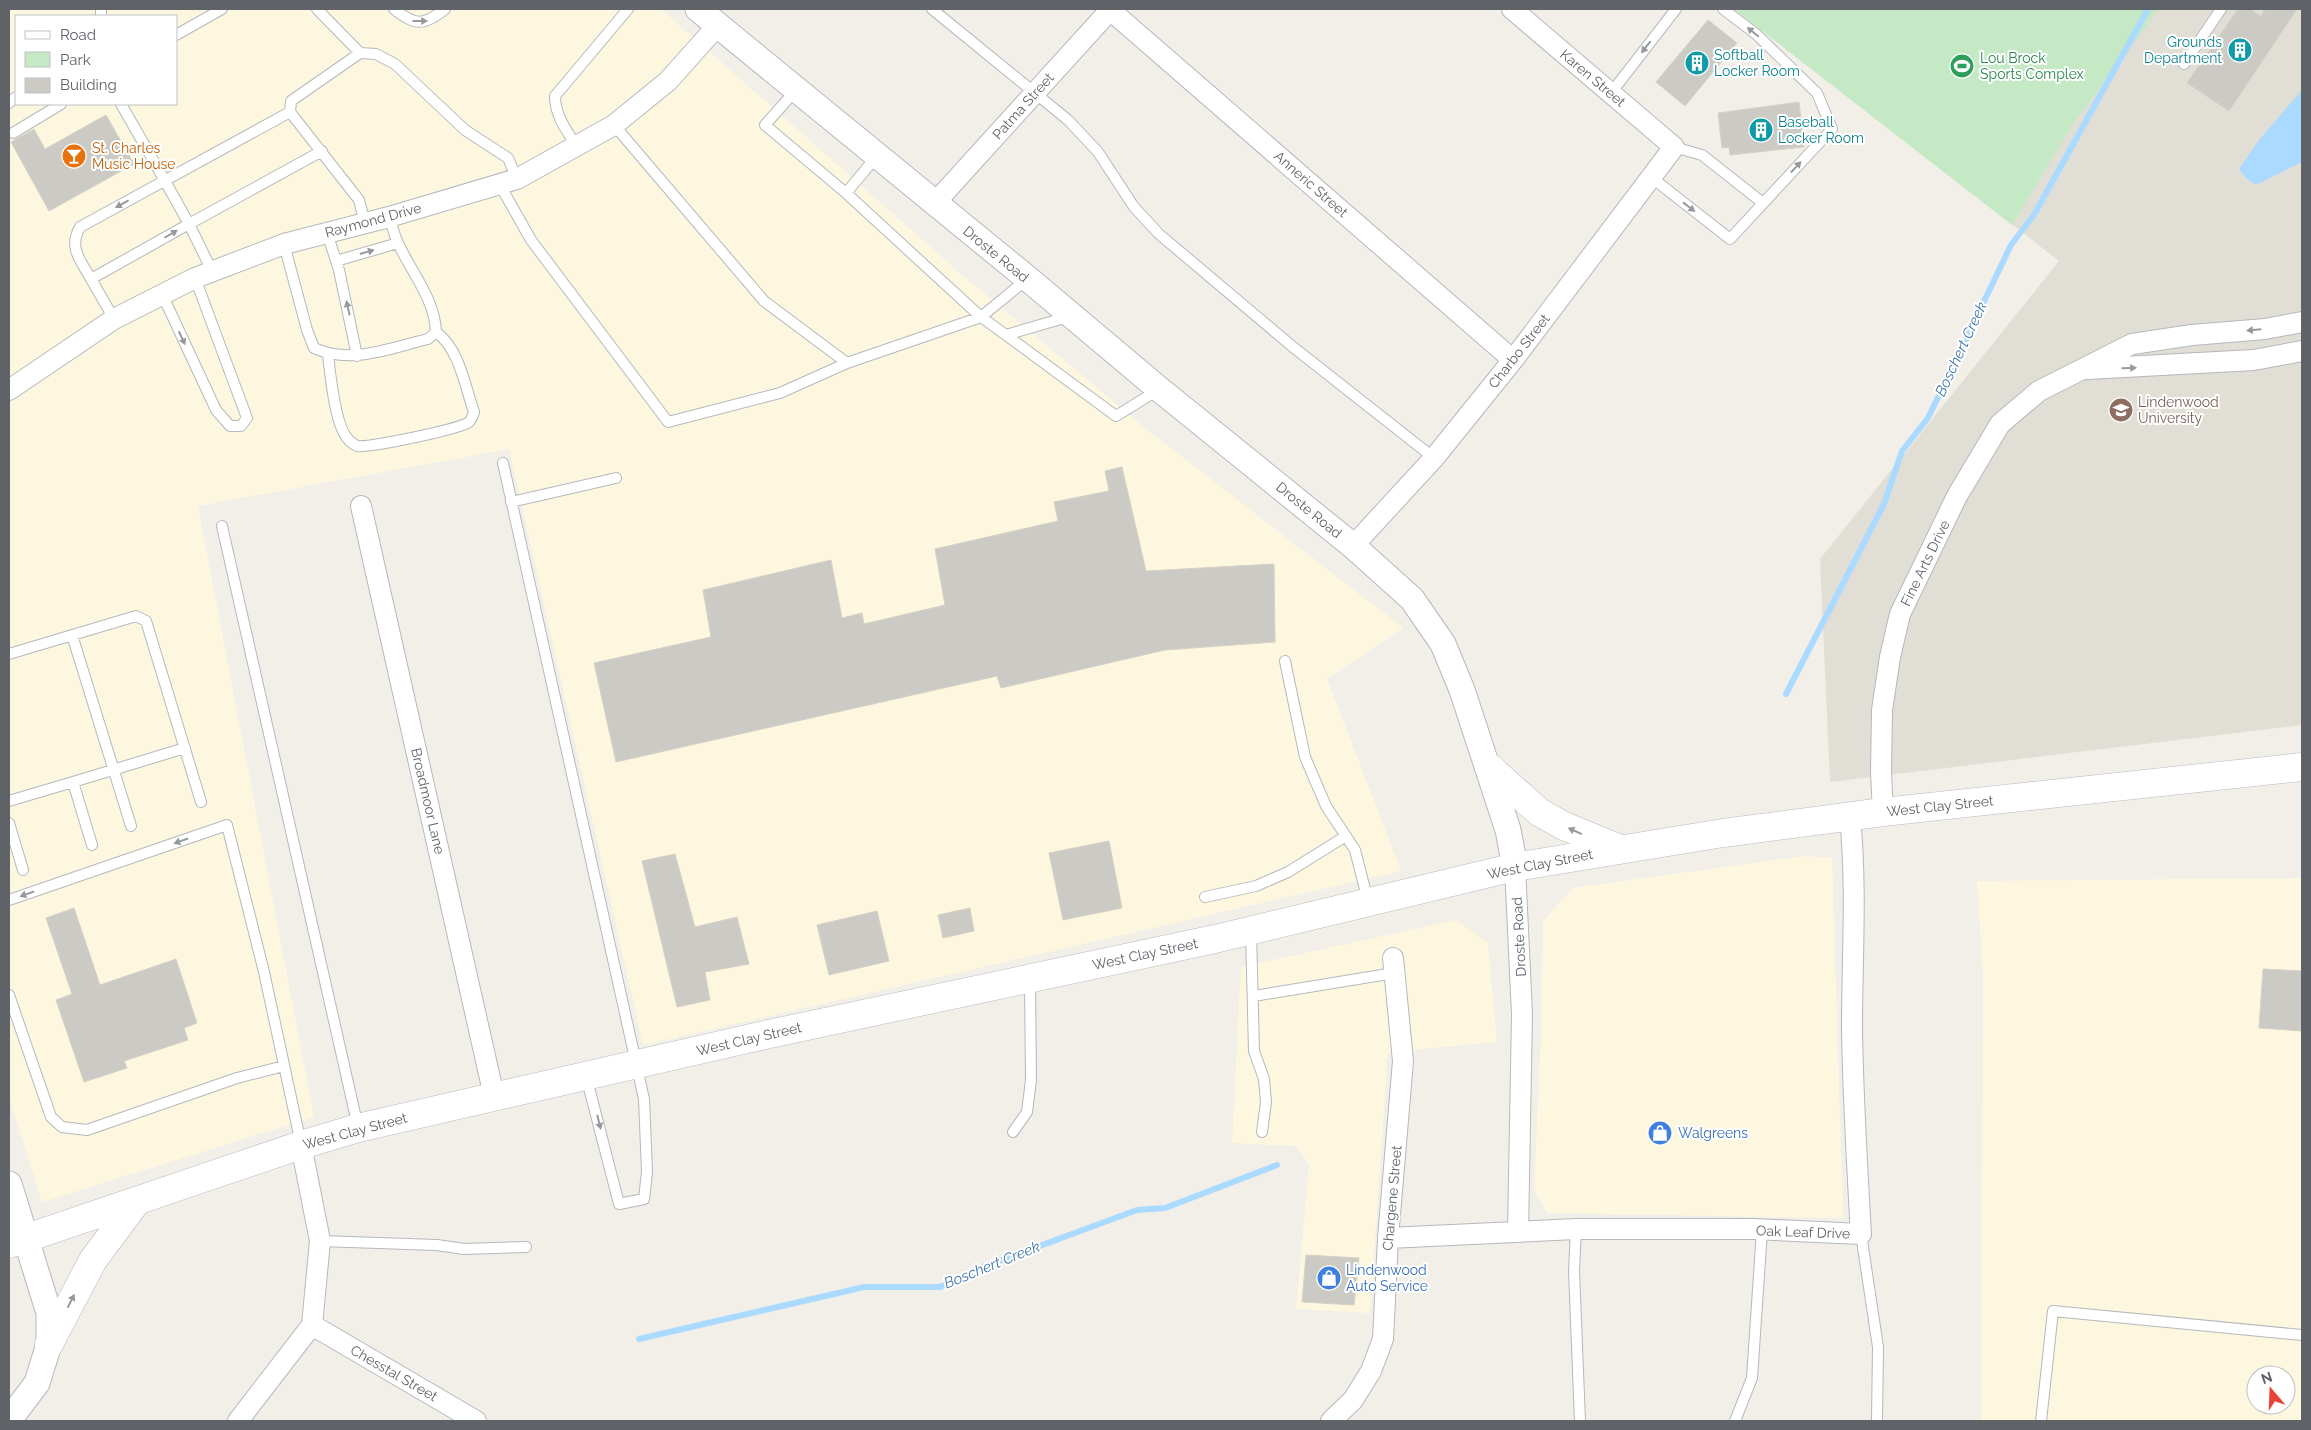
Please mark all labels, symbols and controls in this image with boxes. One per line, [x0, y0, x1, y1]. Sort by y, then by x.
legend [15, 15, 178, 105]
one-way arrow [412, 17, 428, 25]
text: Road [60, 26, 96, 44]
one-way arrow [1748, 26, 1760, 38]
place label: Grounds Department [2144, 34, 2222, 66]
building icon: Grounds Department [2227, 37, 2253, 63]
one-way arrow [1641, 40, 1652, 53]
street label: Karen Street [1557, 46, 1629, 110]
place label: Softball Locker Room [1714, 47, 1800, 79]
building icon: Softball Locker Room [1684, 50, 1710, 76]
place label: Lou Brock Sports Complex [1980, 50, 2084, 82]
text: Park [60, 51, 91, 69]
sports icon: Lou Brock Sports Complex [1949, 53, 1975, 79]
street label: Patma Street [989, 69, 1057, 142]
text: Building [60, 76, 117, 94]
place label: Baseball Locker Room [1778, 114, 1864, 146]
building icon: Baseball Locker Room [1748, 117, 1774, 143]
place label: St. Charles Music House [92, 140, 176, 172]
bar icon: St. Charles Music House [61, 143, 87, 169]
street label: Anneric Street [1271, 148, 1351, 220]
one-way arrow [1790, 162, 1802, 174]
street label: Raymond Drive [323, 199, 423, 241]
one-way arrow [115, 200, 130, 208]
one-way arrow [1683, 202, 1696, 213]
street label: Droste Road [960, 223, 1032, 285]
one-way arrow [164, 230, 177, 239]
one-way arrow [360, 247, 375, 255]
water label: Boschert Creek [1931, 299, 1991, 399]
one-way arrow [344, 301, 352, 316]
street label: Charbo Street [1485, 311, 1553, 391]
one-way arrow [2246, 326, 2262, 334]
one-way arrow [179, 331, 187, 345]
one-way arrow [2121, 364, 2137, 372]
place label: Lindenwood University [2138, 394, 2219, 426]
school or university icon: Lindenwood University [2108, 397, 2134, 423]
street label: Droste Road [1273, 479, 1345, 541]
street label: Fine Arts Drive [1897, 517, 1953, 609]
street label: Broadmoor Lane [408, 746, 448, 856]
street label: West Clay Street [1886, 792, 1995, 820]
one-way arrow [1568, 826, 1582, 834]
one-way arrow [173, 837, 188, 845]
street label: West Clay Street [1486, 846, 1595, 882]
one-way arrow [20, 891, 35, 898]
street label: Droste Road [1509, 897, 1529, 977]
street label: West Clay Street [1091, 935, 1199, 973]
street label: West Clay Street [695, 1019, 803, 1059]
street label: West Clay Street [301, 1109, 409, 1153]
one-way arrow [595, 1115, 603, 1130]
shop icon: Walgreens [1647, 1120, 1673, 1146]
place label: Walgreens [1678, 1125, 1748, 1141]
street label: Chargene Street [1379, 1144, 1405, 1251]
street label: Oak Leaf Drive [1756, 1222, 1850, 1242]
water label: Boschert Creek [941, 1238, 1043, 1292]
place label: Lindenwood Auto Service [1346, 1262, 1428, 1294]
shop icon: Lindenwood Auto Service [1316, 1265, 1342, 1291]
one-way arrow [67, 1294, 75, 1308]
street label: Chesstal Street [348, 1342, 441, 1404]
north arrow [2246, 1365, 2296, 1415]
text: N [2259, 1368, 2274, 1387]

